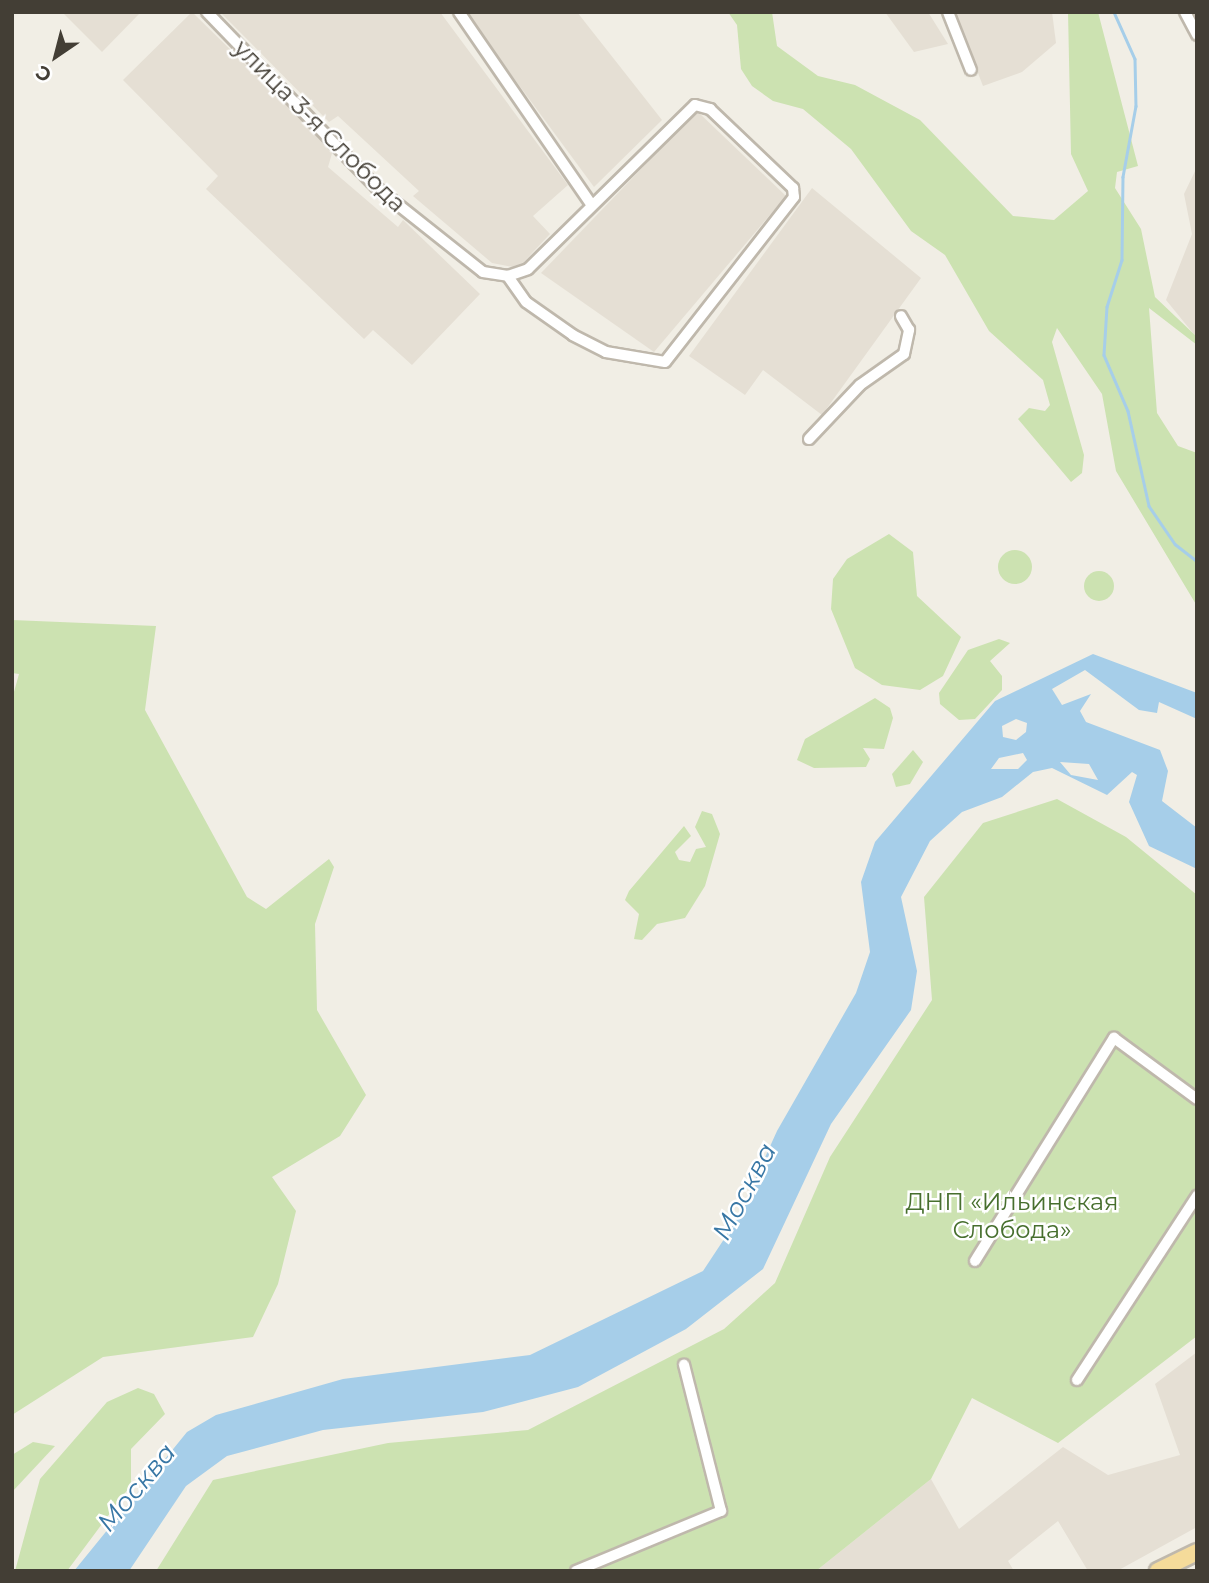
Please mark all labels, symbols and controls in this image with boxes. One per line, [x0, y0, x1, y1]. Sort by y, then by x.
north arrow [21, 21, 91, 91]
street label: улица 3-я Слобода [228, 34, 412, 218]
text: С [31, 60, 56, 87]
water label: Москва [706, 1138, 784, 1246]
park label: ДНП «Ильинская Слобода» [905, 1188, 1119, 1244]
water label: Москва [91, 1438, 183, 1538]

